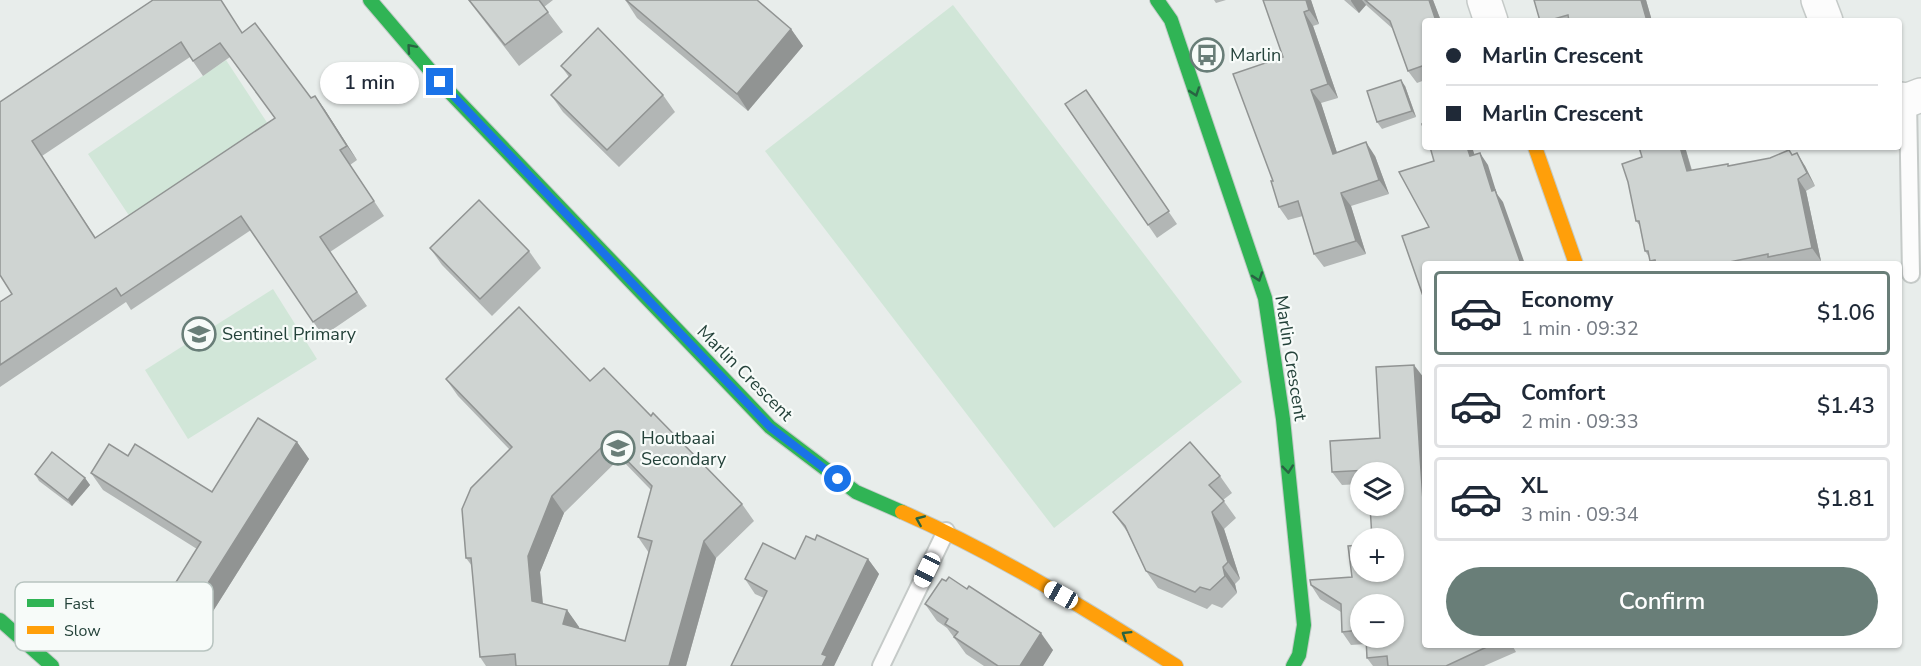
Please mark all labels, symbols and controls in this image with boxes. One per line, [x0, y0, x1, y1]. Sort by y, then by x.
bus stop icon: Marlin [1189, 37, 1225, 73]
text: Marlin Crescent [1482, 41, 1643, 71]
place label: Marlin [1230, 43, 1281, 67]
one-way arrow [407, 44, 418, 55]
callout: 1 min [320, 61, 419, 103]
route end [426, 68, 453, 95]
text: 1 min [344, 69, 395, 96]
one-way arrow [1188, 86, 1201, 97]
text: Marlin Crescent [1482, 99, 1643, 129]
one-way arrow [1251, 271, 1263, 282]
text: Economy [1521, 285, 1613, 315]
icon: car [1449, 286, 1503, 340]
street label: Marlin Crescent [1269, 294, 1313, 423]
text: $1.06 [1817, 298, 1875, 328]
text: 1 min · 09:32 [1521, 315, 1639, 342]
school or university icon: Sentinel Primary [181, 316, 217, 352]
street label: Marlin Crescent [692, 320, 799, 427]
place label: Sentinel Primary [222, 322, 357, 346]
text: Comfort [1521, 378, 1605, 408]
icon: car [1449, 379, 1503, 433]
text: $1.43 [1817, 391, 1875, 421]
text: 2 min · 09:33 [1521, 408, 1639, 435]
place label: Houtbaai Secondary [641, 426, 727, 471]
school or university icon: Houtbaai Secondary [600, 430, 636, 466]
map controls [1350, 462, 1404, 648]
button: layers [1350, 462, 1404, 516]
one-way arrow [1281, 464, 1294, 473]
route start [824, 465, 851, 492]
text: XL [1521, 471, 1548, 501]
icon: car [1449, 472, 1503, 526]
text: $1.81 [1817, 484, 1875, 514]
text: 3 min · 09:34 [1521, 501, 1639, 528]
one-way arrow [915, 515, 926, 527]
button: + [1350, 528, 1404, 582]
car [911, 550, 943, 590]
button: Confirm [1446, 567, 1878, 636]
car [1041, 578, 1081, 612]
legend [15, 582, 213, 651]
text: Fast [64, 593, 95, 615]
button: − [1350, 594, 1404, 648]
text: Slow [64, 620, 101, 642]
one-way arrow [1122, 630, 1132, 642]

